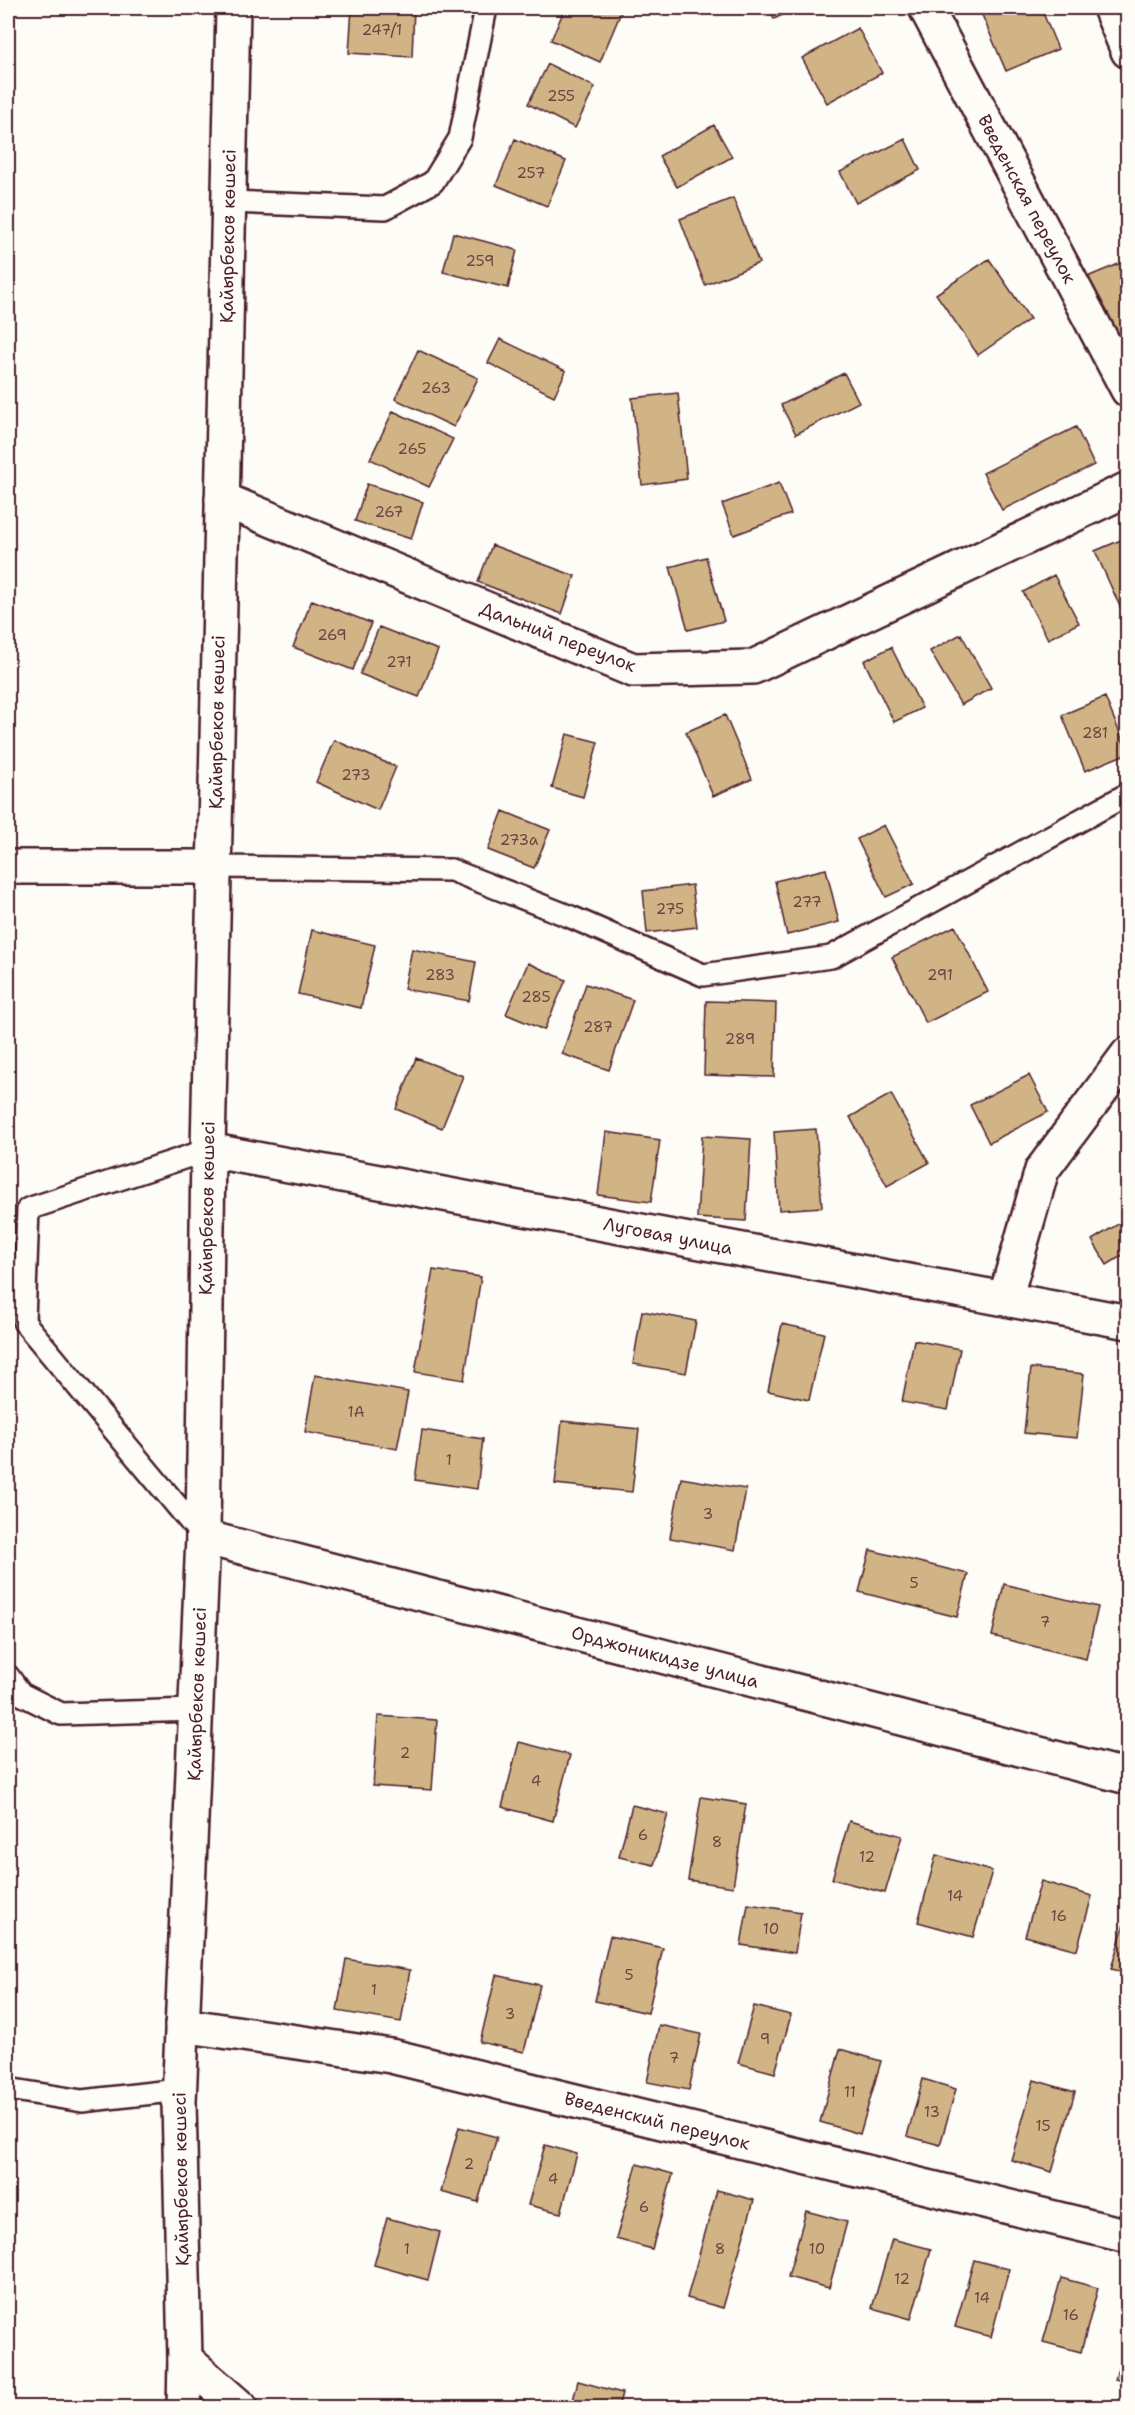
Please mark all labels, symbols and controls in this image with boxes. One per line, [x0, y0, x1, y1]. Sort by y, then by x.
house number: 247/1 [362, 20, 402, 40]
house number: 255 [547, 86, 575, 106]
street label: Введенская переулок [972, 110, 1082, 288]
street label: Қайырбеков көшесі [214, 149, 242, 323]
house number: 257 [516, 163, 546, 183]
house number: 259 [465, 251, 495, 271]
house number: 263 [421, 378, 451, 398]
house number: 265 [398, 439, 426, 459]
house number: 267 [374, 502, 404, 522]
street label: Дальний переулок [477, 596, 640, 678]
house number: 269 [317, 625, 347, 645]
street label: Қайырбеков көшесі [203, 635, 231, 809]
house number: 271 [386, 652, 412, 672]
house number: 281 [1082, 723, 1108, 743]
house number: 273 [341, 765, 371, 785]
house number: 273а [500, 830, 539, 850]
house number: 277 [792, 892, 822, 912]
house number: 275 [656, 899, 684, 919]
house number: 283 [425, 965, 455, 985]
house number: 291 [927, 965, 953, 985]
house number: 285 [521, 987, 551, 1007]
house number: 287 [583, 1017, 613, 1037]
house number: 289 [725, 1029, 755, 1049]
street label: Қайырбеков көшесі [193, 1121, 221, 1295]
street label: Луговая улица [601, 1212, 735, 1260]
house number: 1А [347, 1402, 365, 1422]
house number: 1 [446, 1450, 452, 1470]
house number: 3 [703, 1504, 713, 1524]
house number: 5 [909, 1573, 919, 1593]
street label: Қайырбеков көшесі [182, 1607, 212, 1781]
house number: 7 [1040, 1612, 1050, 1632]
street label: Орджоникидзе улица [569, 1620, 761, 1694]
house number: 2 [400, 1743, 410, 1763]
house number: 4 [531, 1771, 541, 1791]
house number: 6 [638, 1825, 648, 1845]
house number: 8 [712, 1832, 722, 1852]
house number: 12 [859, 1847, 875, 1867]
house number: 14 [947, 1886, 963, 1906]
house number: 16 [1051, 1906, 1067, 1926]
house number: 10 [763, 1919, 779, 1939]
house number: 5 [624, 1965, 634, 1985]
house number: 1 [371, 1980, 377, 2000]
house number: 3 [505, 2004, 515, 2024]
house number: 9 [760, 2029, 770, 2049]
house number: 7 [669, 2048, 679, 2068]
house number: 11 [844, 2082, 856, 2102]
street label: Введенский переулок [562, 2086, 753, 2156]
street label: Қайырбеков көшесі [167, 2092, 195, 2266]
house number: 13 [924, 2102, 940, 2122]
house number: 15 [1035, 2116, 1051, 2136]
house number: 2 [464, 2154, 474, 2174]
house number: 4 [548, 2169, 558, 2189]
house number: 6 [639, 2197, 649, 2217]
house number: 1 [404, 2239, 410, 2259]
house number: 8 [715, 2239, 725, 2259]
house number: 10 [809, 2239, 825, 2259]
house number: 12 [894, 2269, 910, 2289]
house number: 14 [974, 2288, 990, 2308]
house number: 16 [1063, 2305, 1079, 2325]

